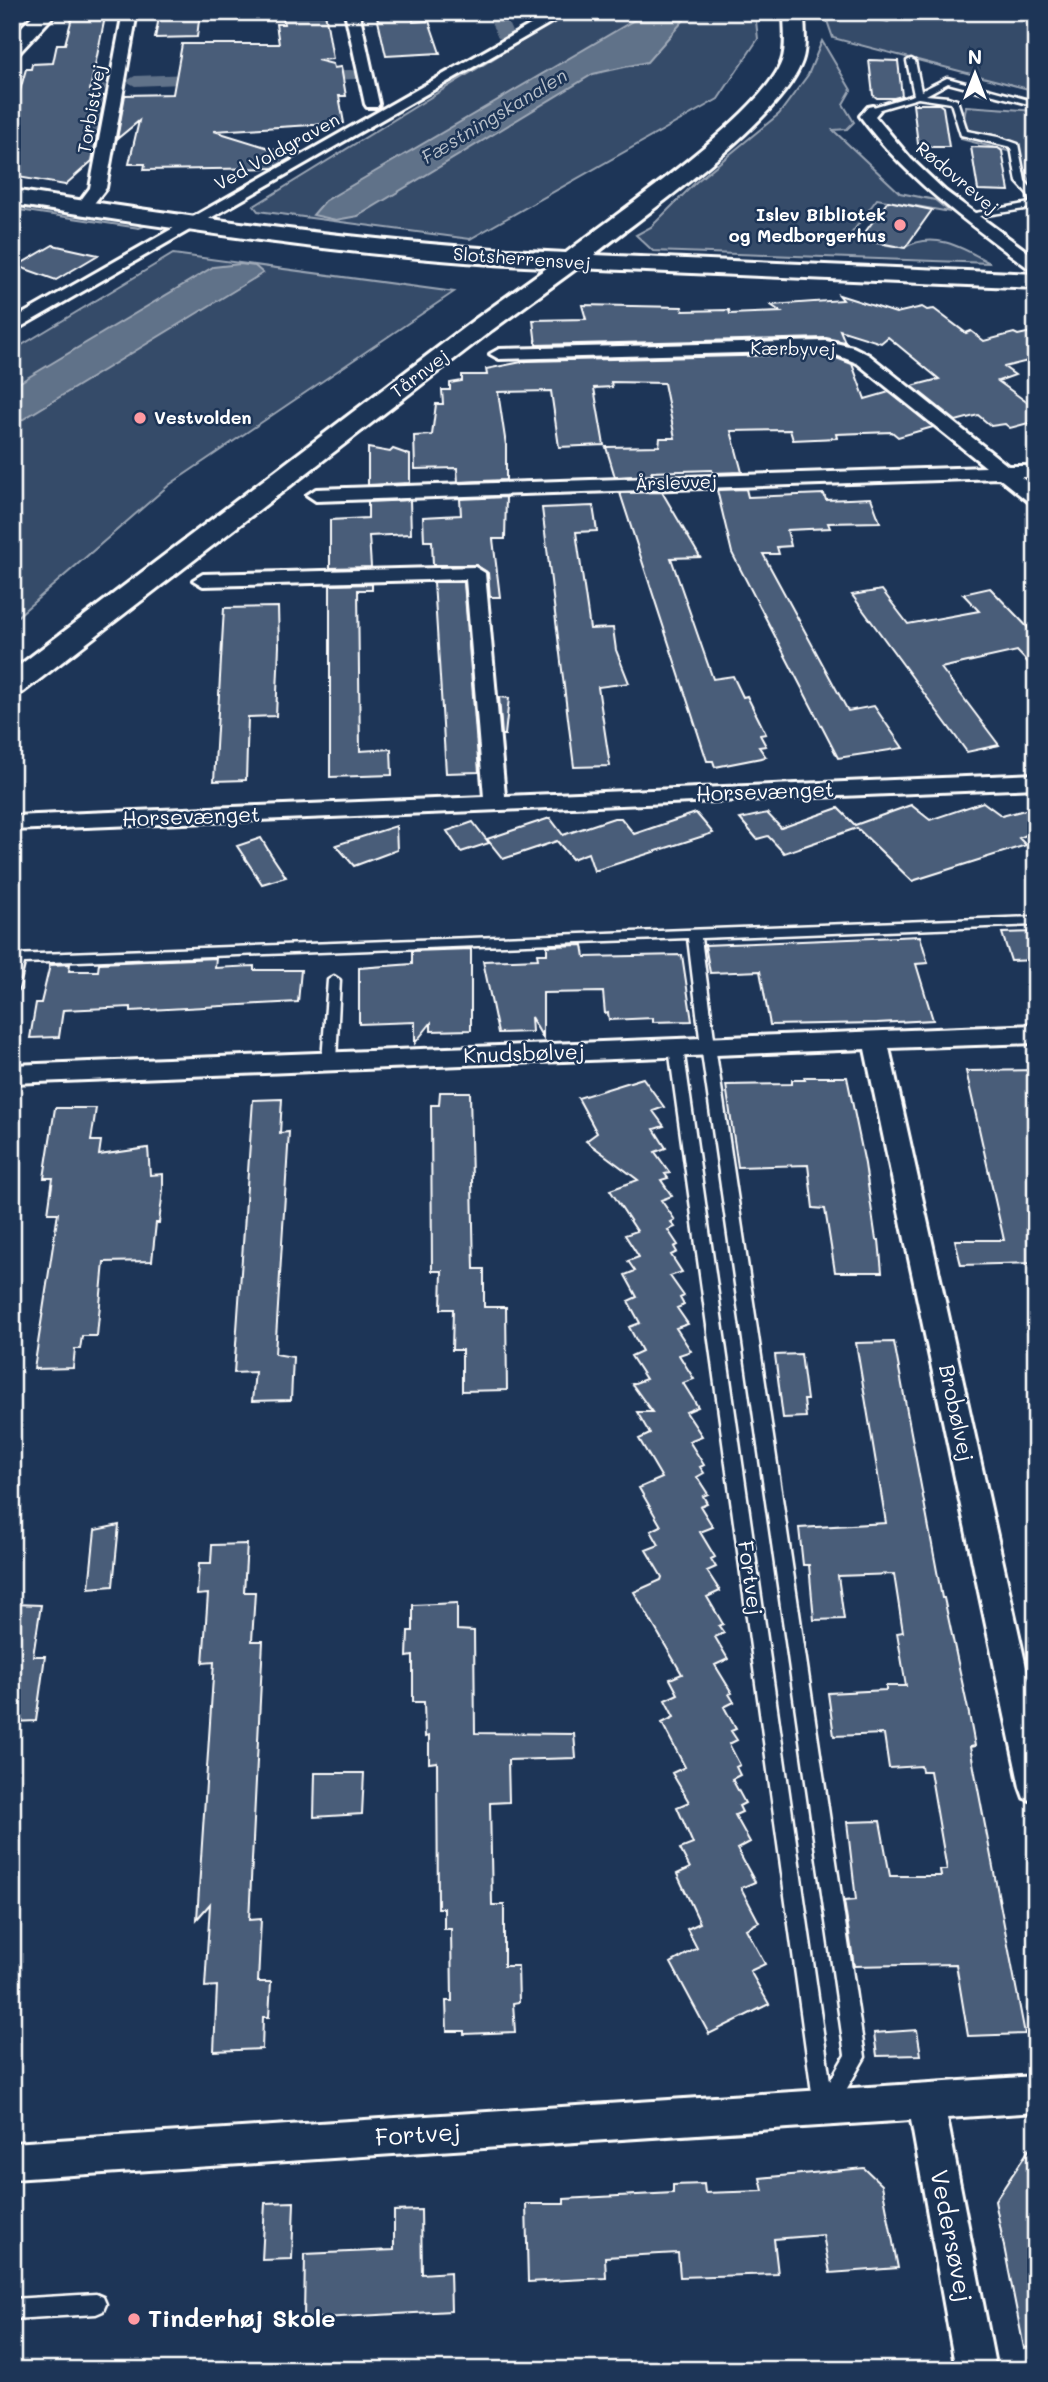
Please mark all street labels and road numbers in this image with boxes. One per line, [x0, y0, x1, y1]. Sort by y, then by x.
street label: Torbistvej [71, 62, 111, 155]
street label: Ved Voldgraven [210, 107, 343, 195]
street label: Rødovrevej [911, 136, 1004, 219]
street label: Slotsherrensvej [452, 241, 592, 275]
street label: Kærbyvej [750, 335, 836, 361]
street label: Tårnvej [385, 343, 453, 403]
street label: Årslevvej [635, 469, 717, 495]
street label: Horsevænget [695, 775, 835, 806]
street label: Horsevænget [121, 800, 261, 831]
street label: Knudsbølvej [463, 1037, 585, 1068]
street label: Brobølvej [934, 1362, 981, 1464]
street label: Fortvej [733, 1539, 770, 1617]
street label: Fortvej [374, 2115, 462, 2152]
street label: Vedersøvej [924, 2167, 980, 2304]

